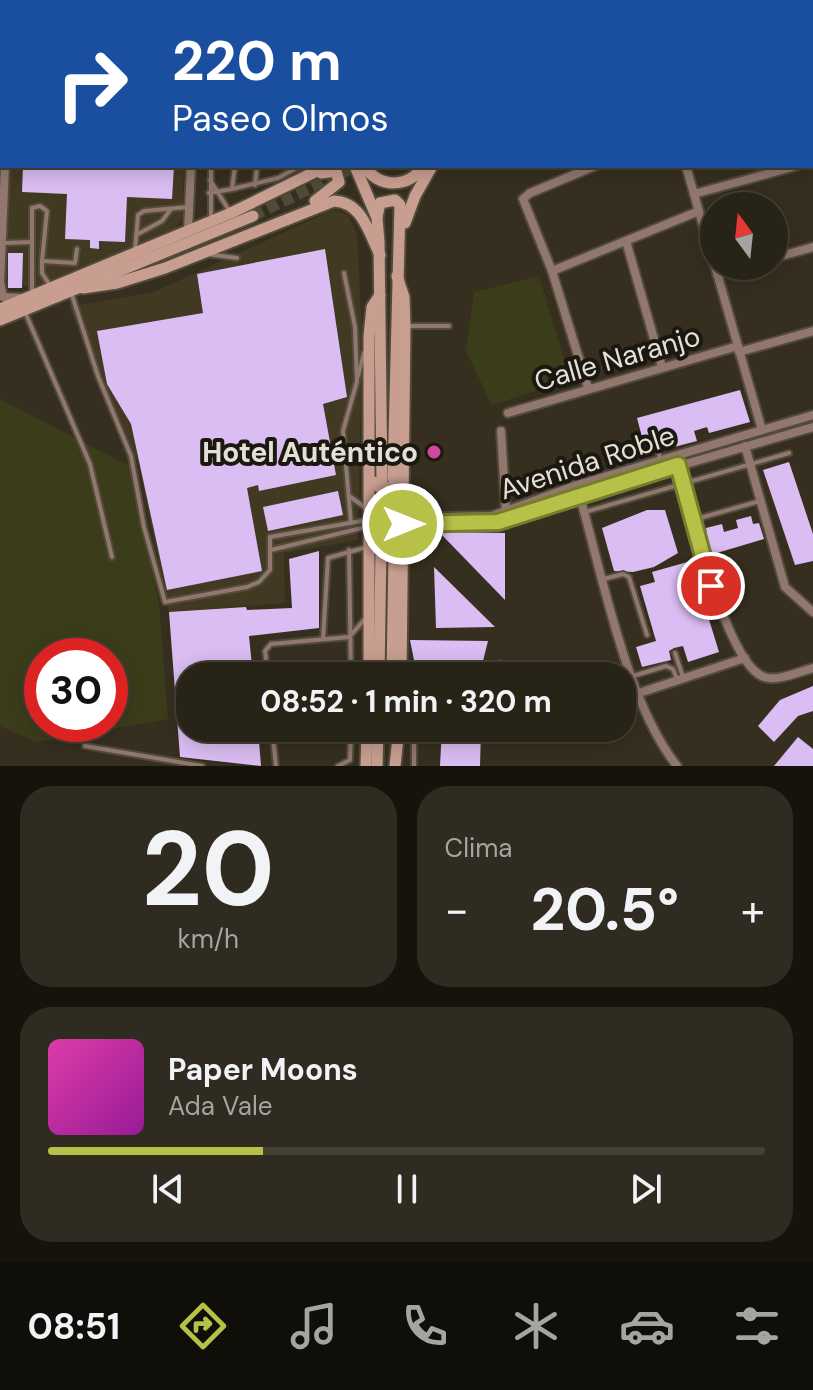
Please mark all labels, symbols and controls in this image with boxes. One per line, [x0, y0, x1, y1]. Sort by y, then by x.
text: 220 m [172, 24, 342, 97]
icon: right [40, 32, 144, 136]
text: Paseo Olmos [172, 95, 388, 142]
north arrow [700, 192, 788, 280]
map controls [700, 192, 788, 280]
street label: Calle Naranjo [530, 317, 704, 400]
street label: Avenida Roble [495, 417, 680, 508]
place label: Hotel Auténtico [202, 434, 418, 471]
marker: Hotel Auténtico [425, 443, 443, 461]
position arrow [361, 482, 445, 566]
pin [677, 552, 745, 620]
icon: arrive [689, 564, 733, 608]
speed limit sign: 30 [24, 638, 128, 742]
text: 08:52 · 1 min · 320 m [260, 682, 552, 721]
text: 20 [142, 802, 275, 937]
text: Clima [445, 831, 513, 865]
text: 20.5° [531, 870, 679, 949]
text: − [445, 881, 469, 939]
text: + [741, 881, 765, 939]
text: km/h [178, 922, 239, 956]
text: Paper Moons [168, 1050, 358, 1089]
text: Ada Vale [168, 1089, 273, 1123]
icon: previous [146, 1167, 190, 1211]
icon: pause [385, 1167, 429, 1211]
icon: next [624, 1167, 668, 1211]
icon: directions [175, 1298, 231, 1354]
icon: music [286, 1298, 342, 1354]
icon: phone [397, 1298, 453, 1354]
icon: climate [508, 1298, 564, 1354]
icon: car [619, 1298, 675, 1354]
icon: filters [729, 1298, 785, 1354]
text: 08:51 [27, 1303, 120, 1350]

